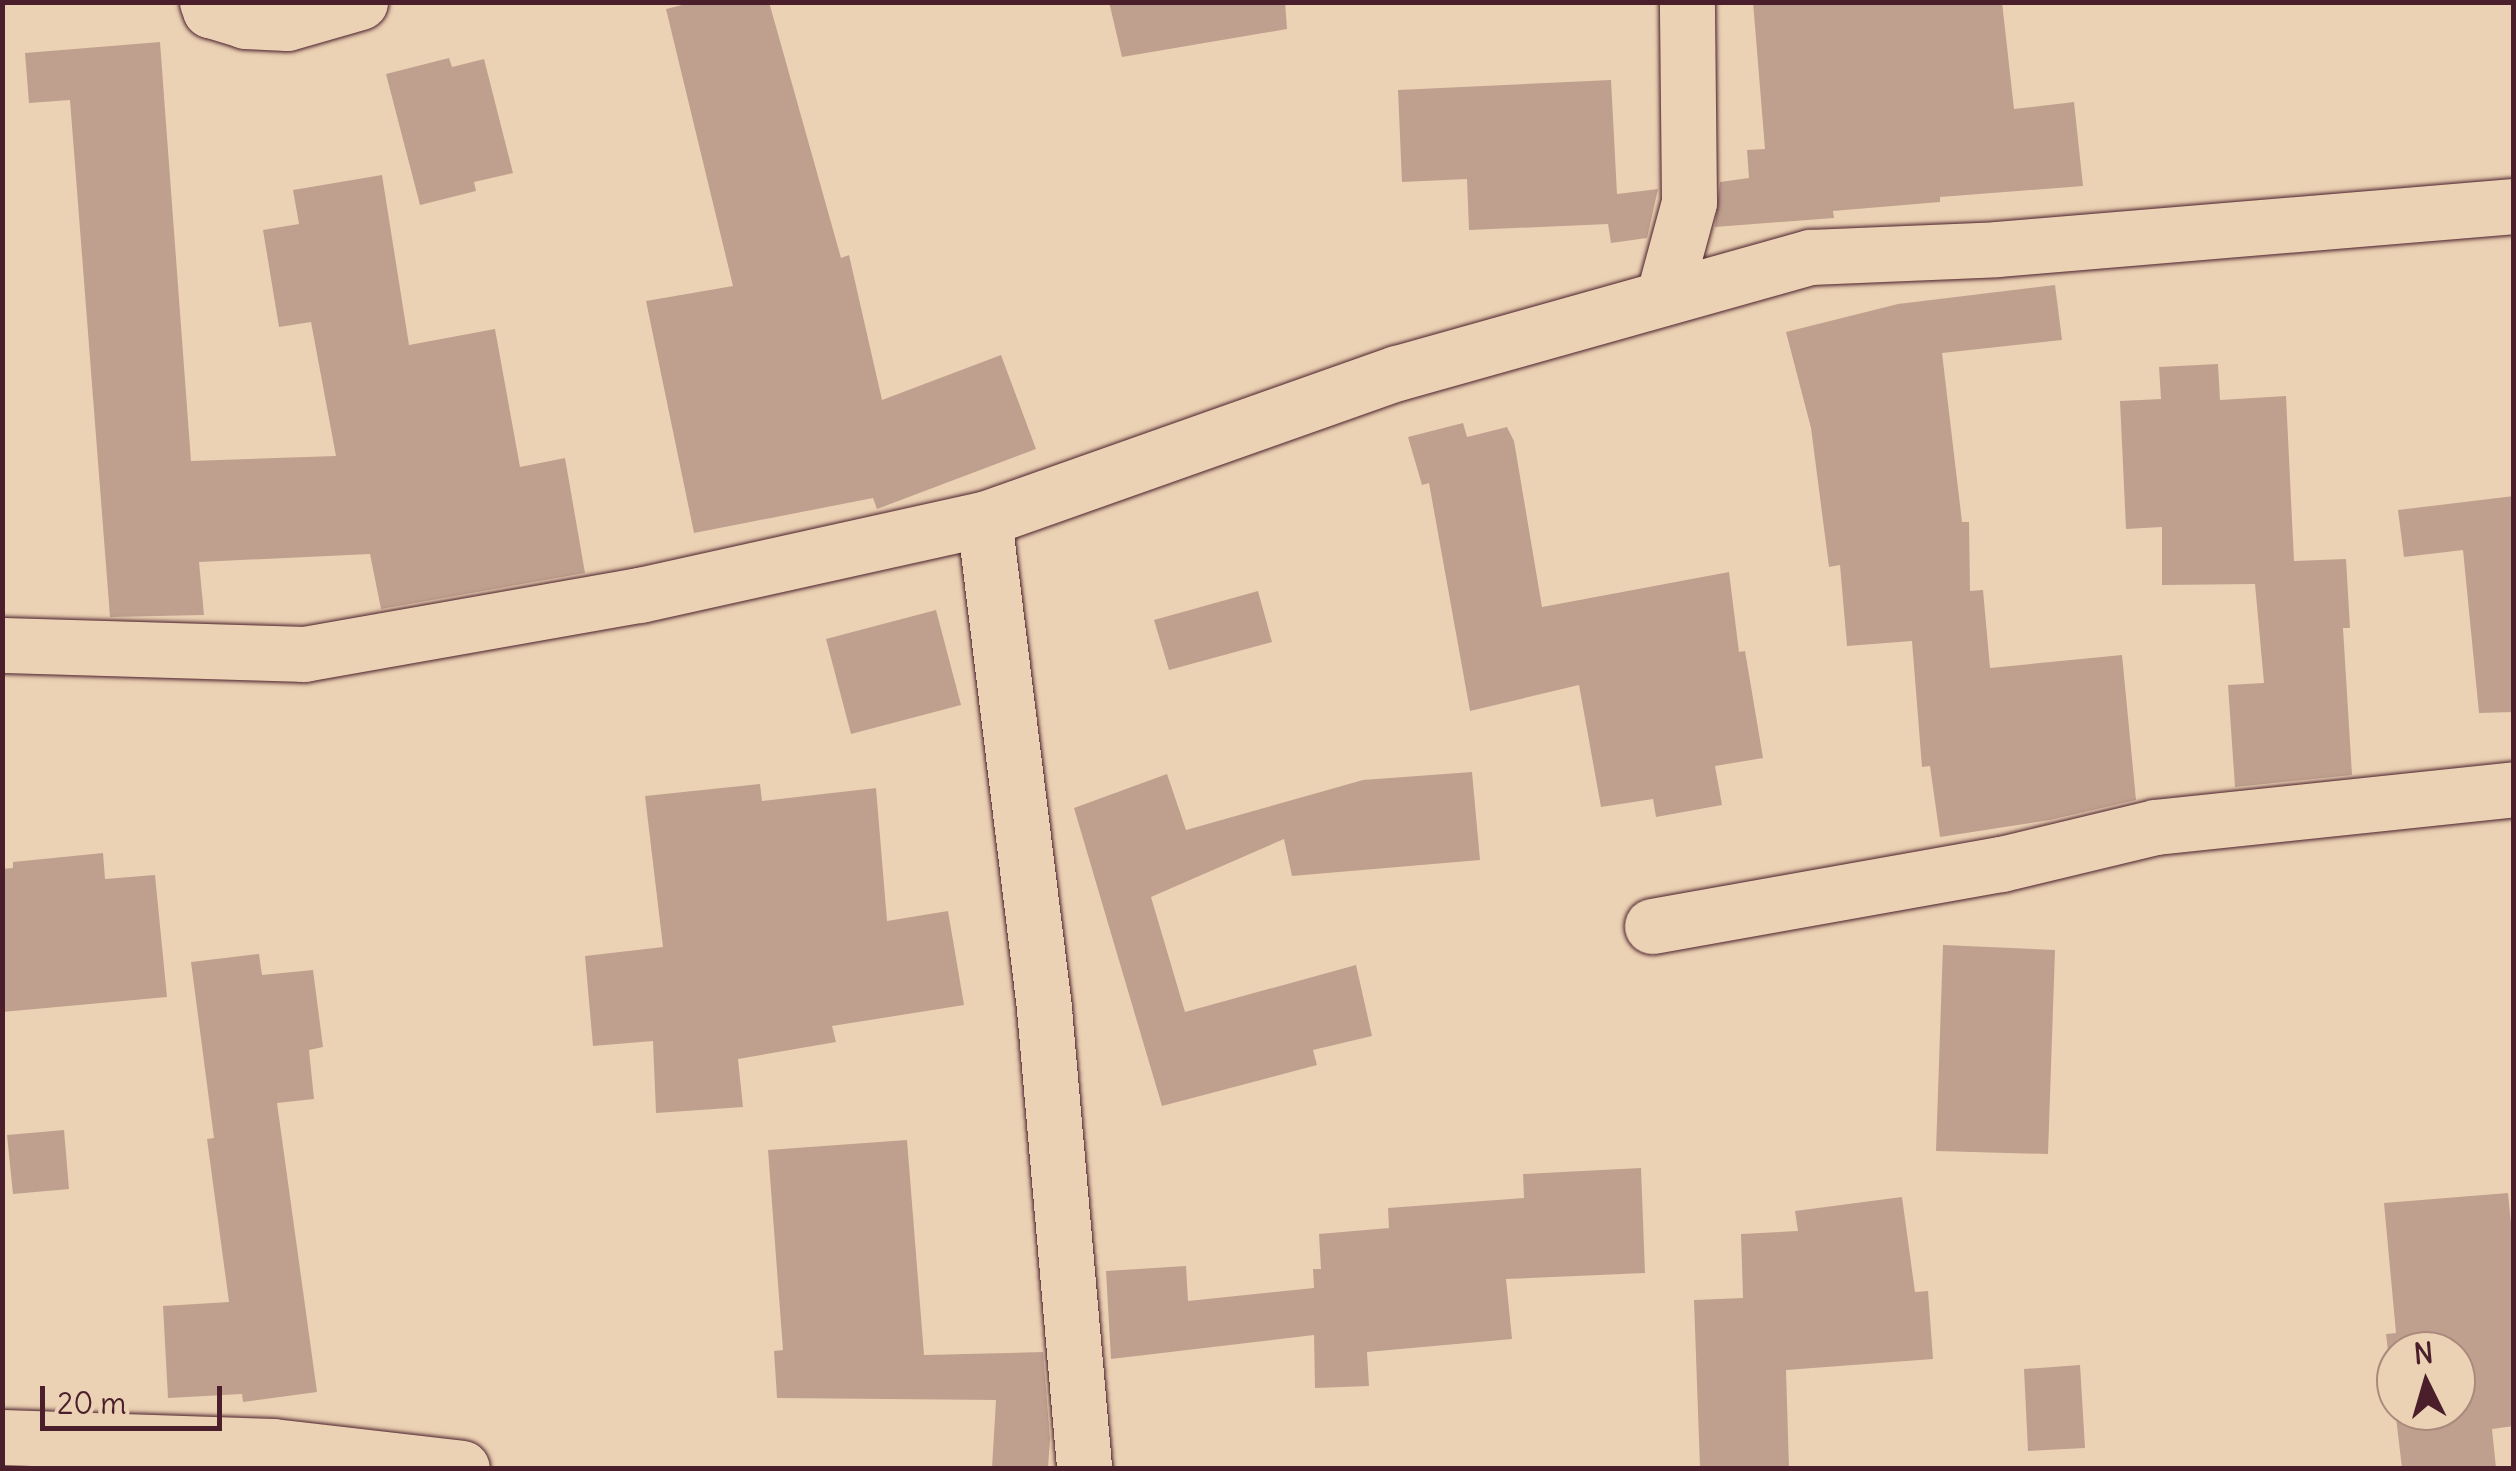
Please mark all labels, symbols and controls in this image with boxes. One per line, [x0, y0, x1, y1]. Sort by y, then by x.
north arrow [2376, 1331, 2476, 1431]
text: N [2412, 1334, 2435, 1372]
scale bar [45, 1366, 228, 1428]
text: 20 m [57, 1384, 127, 1422]

